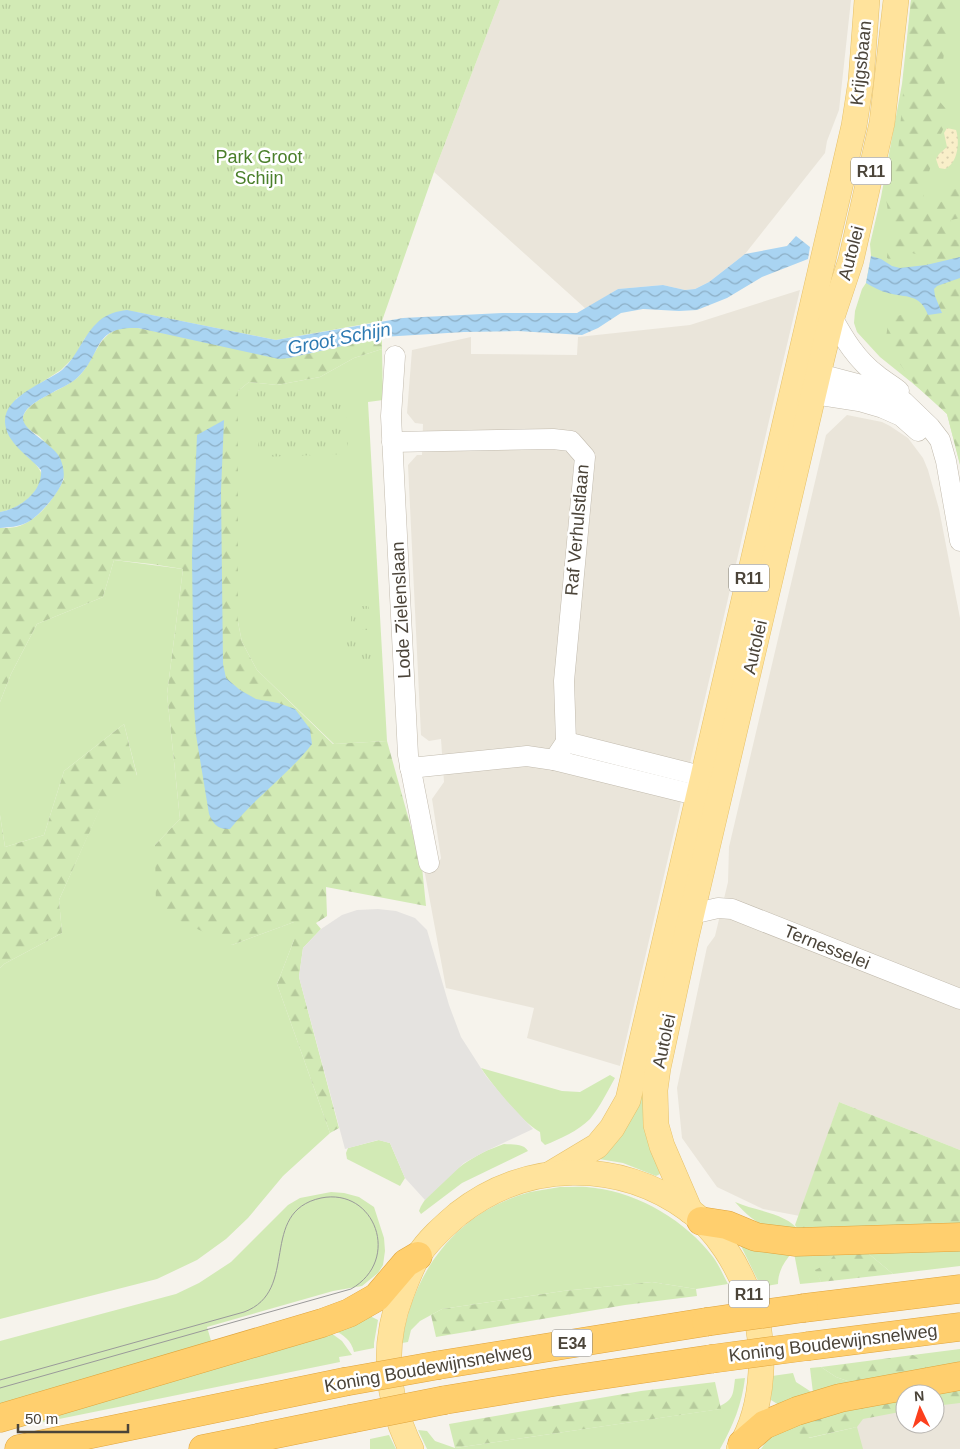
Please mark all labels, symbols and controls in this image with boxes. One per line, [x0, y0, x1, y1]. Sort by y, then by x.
street label: Krijgsbaan [847, 20, 875, 106]
park label: Park Groot Schijn [215, 147, 303, 188]
road number: R11 [851, 158, 891, 185]
street label: Autolei [834, 224, 868, 282]
water label: Groot Schijn [286, 318, 392, 359]
street label: Raf Verhulstlaan [561, 463, 593, 597]
street label: Lode Zielenslaan [387, 541, 415, 679]
road number: R11 [729, 564, 769, 592]
street label: Autolei [739, 618, 771, 676]
street label: Ternesselei [781, 921, 873, 973]
street label: Autolei [648, 1012, 680, 1070]
road number: R11 [729, 1280, 769, 1308]
street label: Koning Boudewijnsnelweg [727, 1320, 939, 1366]
road number: E34 [552, 1330, 592, 1356]
street label: Koning Boudewijnsnelweg [323, 1340, 533, 1396]
north arrow [895, 1384, 945, 1434]
text: N [913, 1388, 925, 1404]
scale bar [18, 1402, 128, 1434]
text: 50 m [25, 1410, 58, 1427]

